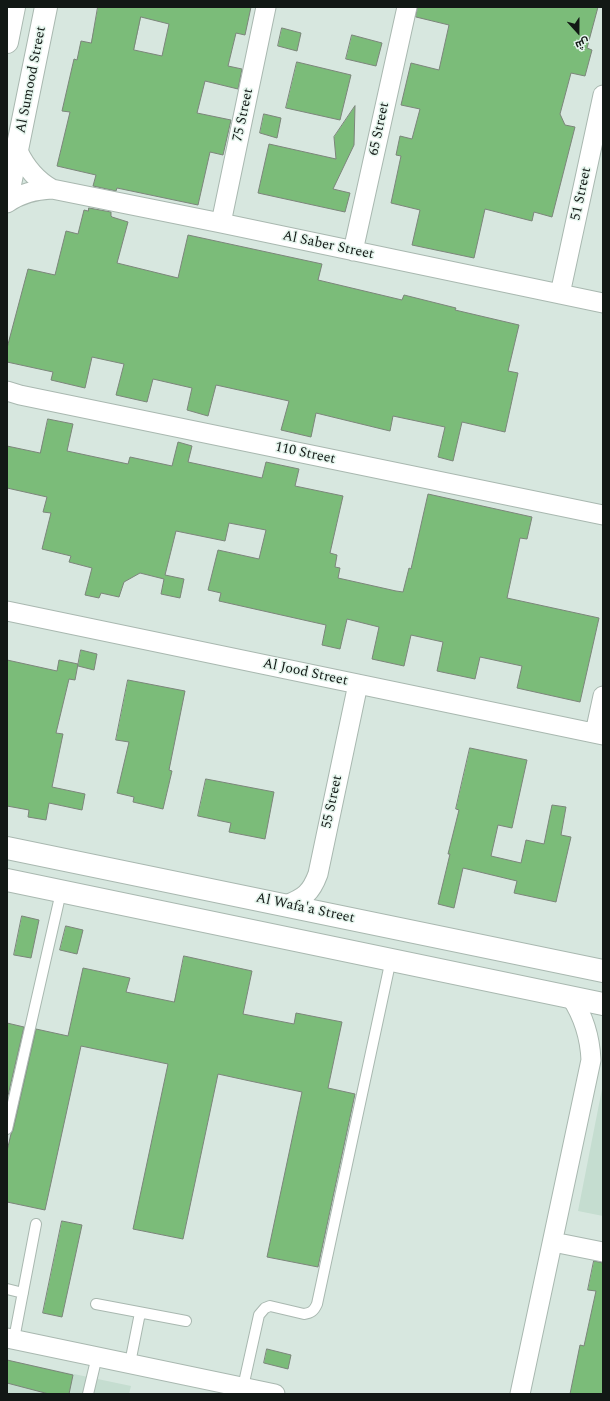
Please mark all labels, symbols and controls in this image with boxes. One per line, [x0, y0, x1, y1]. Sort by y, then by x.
north arrow [558, 12, 598, 52]
street label: Al Sumood Street [13, 25, 51, 135]
text: ش [573, 33, 592, 54]
street label: 75 Street [230, 87, 258, 143]
street label: 65 Street [366, 101, 394, 157]
street label: 51 Street [568, 166, 596, 222]
street label: Al Saber Street [281, 228, 375, 264]
street label: 110 Street [273, 439, 337, 469]
street label: Al Jood Street [261, 656, 349, 690]
street label: 55 Street [319, 774, 347, 830]
street label: Al Wafa'a Street [254, 890, 356, 928]

